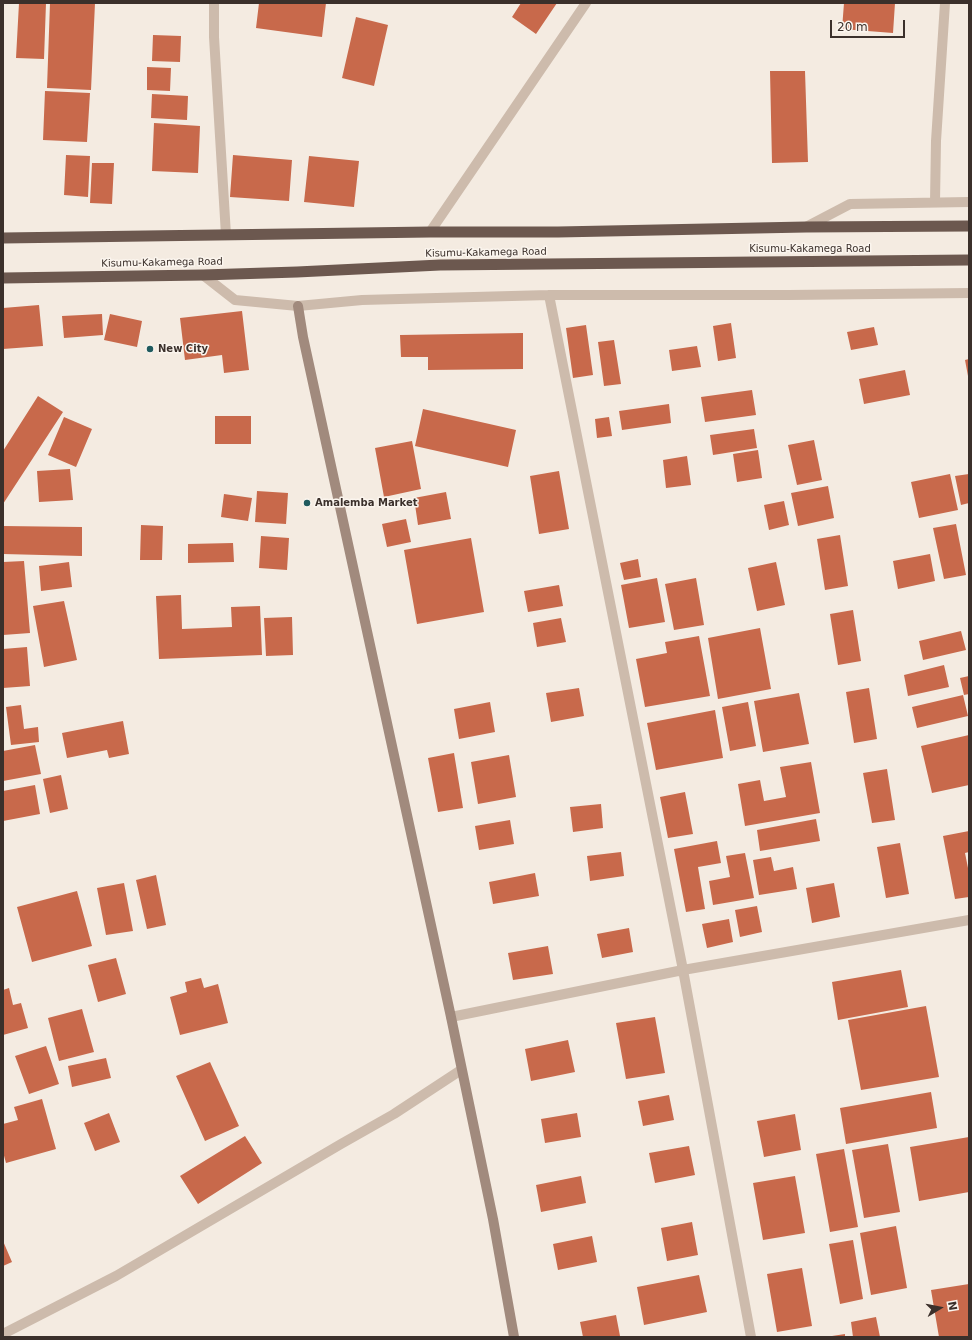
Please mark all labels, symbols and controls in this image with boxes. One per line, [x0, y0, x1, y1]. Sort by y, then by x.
scale bar [832, 12, 907, 38]
text: 20 m [837, 20, 868, 34]
street label: Kisumu-Kakamega Road [749, 243, 871, 255]
street label: Kisumu-Kakamega Road [425, 246, 547, 260]
street label: Kisumu-Kakamega Road [101, 256, 223, 270]
place label: New City [158, 343, 208, 355]
marker: New City [145, 344, 155, 354]
place label: Amalemba Market [315, 497, 418, 509]
marker: Amalemba Market [302, 498, 312, 508]
north arrow [920, 1288, 960, 1328]
text: N [945, 1300, 960, 1311]

